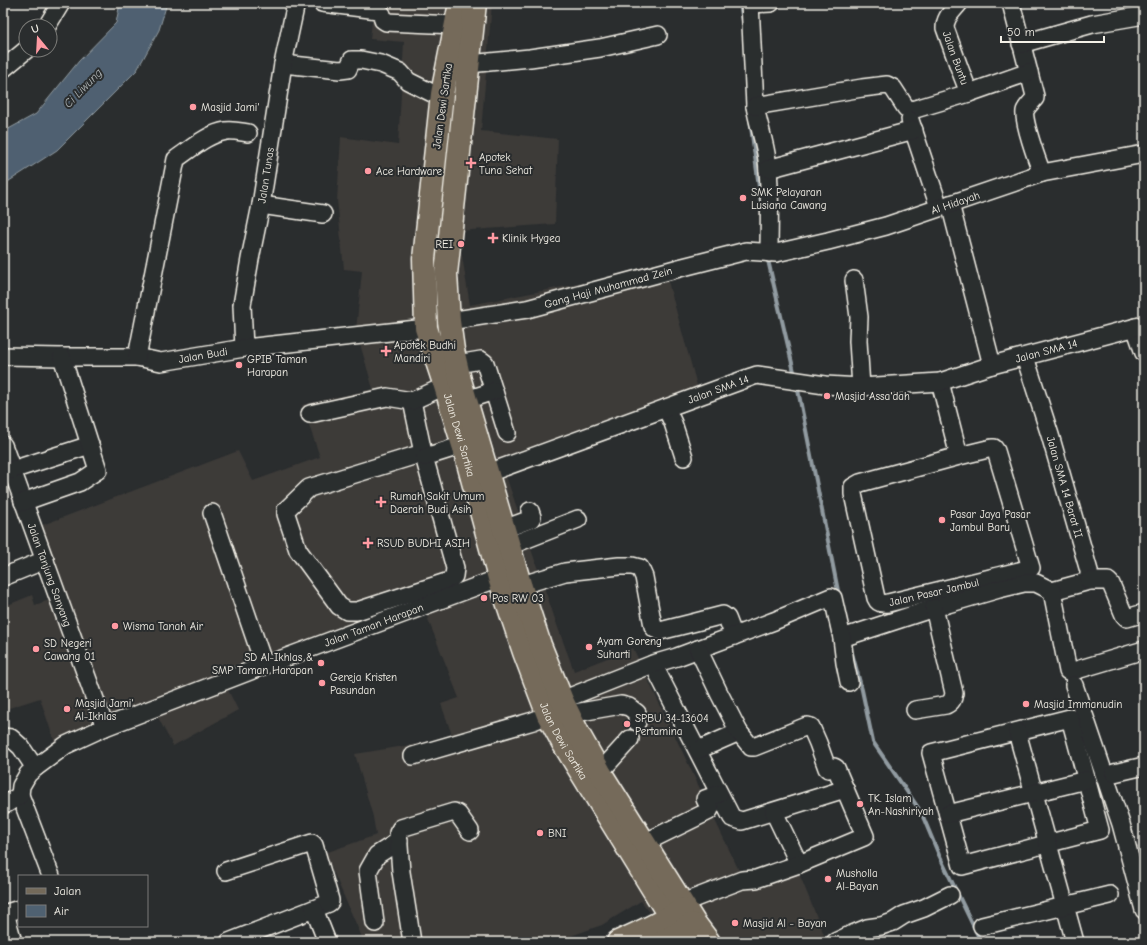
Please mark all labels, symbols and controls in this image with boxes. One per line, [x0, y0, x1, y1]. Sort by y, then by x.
north arrow [18, 18, 58, 58]
scale bar [1001, 18, 1104, 44]
text: U [30, 22, 41, 36]
text: 50 m [1007, 25, 1035, 39]
street label: Jalan Buntu [940, 29, 971, 87]
street label: Jalan Dewi Sartika [430, 62, 455, 150]
water label: Ci Liwung [61, 66, 105, 110]
place label: Masjid Jami' [201, 101, 260, 114]
marker: Masjid Jami' [188, 102, 198, 112]
street label: Jalan Tunas [255, 146, 277, 204]
place label: Apotek Tuna Sehat [479, 151, 533, 177]
marker: Apotek Tuna Sehat [466, 158, 476, 168]
place label: Ace Hardware [376, 165, 443, 178]
marker: Ace Hardware [363, 166, 373, 176]
place label: SMK Pelayaran Lusiana Cawang [751, 186, 827, 212]
street label: Al Hidayah [929, 189, 982, 217]
marker: SMK Pelayaran Lusiana Cawang [738, 193, 748, 203]
marker: Klinik Hygea [487, 232, 499, 244]
place label: Klinik Hygea [502, 232, 560, 245]
place label: REI [435, 238, 453, 251]
marker: REI [456, 239, 466, 249]
street label: Gang Haji Muhammad Zein [543, 264, 674, 311]
street label: Jalan SMA 14 [1014, 337, 1079, 366]
place label: Apotek Budhi Mandiri [394, 339, 456, 365]
street label: Jalan Budi [178, 345, 228, 366]
marker: Apotek Budhi Mandiri [381, 346, 391, 356]
place label: GPIB Taman Harapan [247, 353, 307, 379]
marker: GPIB Taman Harapan [234, 360, 244, 370]
street label: Jalan SMA 14 [686, 372, 750, 406]
place label: Masjid Assa'dah [835, 390, 910, 403]
marker: Masjid Assa'dah [822, 391, 832, 401]
street label: Jalan Dewi Sartika [441, 392, 477, 478]
street label: Jalan SMA 14 Barat II [1044, 435, 1085, 539]
place label: Rumah Sakit Umum Daerah Budi Asih [390, 490, 484, 516]
marker: Rumah Sakit Umum Daerah Budi Asih [375, 496, 387, 508]
place label: Pasar Jaya Pasar Jambul Baru [950, 508, 1031, 534]
marker: Pasar Jaya Pasar Jambul Baru [937, 515, 947, 525]
street label: Jalan Tanjung Sanyang [25, 521, 74, 629]
marker: RSUD BUDHI ASIH [362, 537, 374, 549]
place label: RSUD BUDHI ASIH [377, 537, 470, 550]
street label: Jalan Pasar Jambul [888, 576, 980, 609]
place label: Pos RW 03 [492, 592, 544, 605]
marker: Pos RW 03 [479, 593, 489, 603]
street label: Jalan Taman Harapan [322, 601, 425, 650]
place label: Wisma Tanah Air [123, 620, 204, 633]
marker: Wisma Tanah Air [110, 621, 120, 631]
place label: Ayam Goreng Suharti [597, 635, 662, 661]
place label: SD Negeri Cawang 01 [44, 637, 95, 663]
marker: Ayam Goreng Suharti [584, 642, 594, 652]
marker: SD Negeri Cawang 01 [31, 644, 41, 654]
place label: SD Al-Ikhlas & SMP Taman Harapan [212, 651, 313, 677]
marker: SD Al-Ikhlas & SMP Taman Harapan [316, 658, 326, 668]
place label: Gereja Kristen Pasundan [330, 671, 397, 697]
marker: Gereja Kristen Pasundan [317, 678, 327, 688]
place label: Masjid Jami' Al-Ikhlas [75, 697, 134, 723]
place label: Masjid Immanudin [1034, 698, 1122, 711]
marker: Masjid Immanudin [1021, 699, 1031, 709]
street label: Jalan Dewi Sartika [537, 701, 590, 782]
marker: Masjid Jami' Al-Ikhlas [62, 704, 72, 714]
place label: SPBU 34-13604 Pertamina [635, 712, 709, 738]
marker: SPBU 34-13604 Pertamina [622, 719, 632, 729]
place label: TK. Islam An-Nashiriyah [868, 792, 934, 818]
marker: TK. Islam An-Nashiriyah [855, 799, 865, 809]
place label: BNI [548, 827, 566, 840]
marker: BNI [535, 828, 545, 838]
place label: Musholla Al-Bayan [836, 867, 878, 893]
marker: Musholla Al-Bayan [823, 874, 833, 884]
legend [18, 875, 148, 927]
text: Jalan [54, 884, 81, 898]
text: Air [54, 904, 69, 918]
place label: Masjid Al - Bayan [743, 917, 827, 930]
marker: Masjid Al - Bayan [730, 918, 740, 928]

